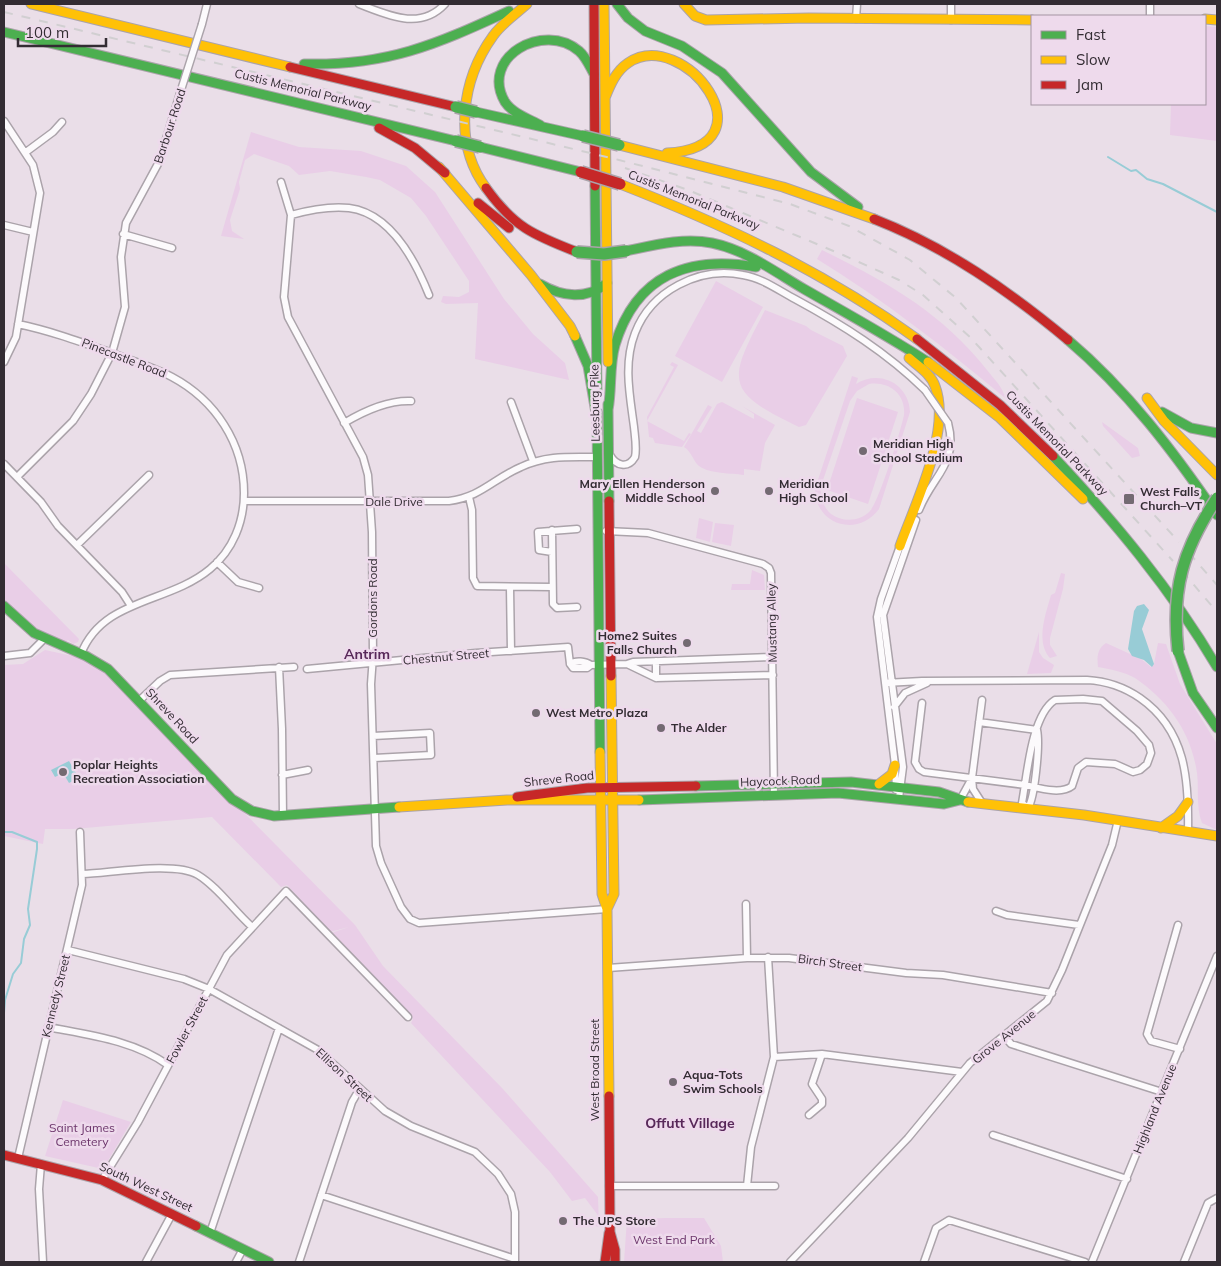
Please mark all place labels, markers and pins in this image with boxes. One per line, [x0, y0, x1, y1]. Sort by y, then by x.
place label: Meridian High School Stadium [873, 436, 963, 465]
marker: Meridian High School Stadium [857, 445, 869, 457]
place label: Mary Ellen Henderson Middle School [580, 476, 705, 505]
place label: Meridian High School [779, 476, 848, 505]
place label: West Falls Church–VT [1140, 484, 1203, 513]
marker: Mary Ellen Henderson Middle School [709, 485, 721, 497]
marker: Meridian High School [763, 485, 775, 497]
marker: West Falls Church–VT [1122, 492, 1136, 506]
place label: Home2 Suites Falls Church [598, 628, 677, 657]
marker: Home2 Suites Falls Church [681, 637, 693, 649]
place label: West Metro Plaza [546, 705, 648, 720]
marker: West Metro Plaza [530, 707, 542, 719]
place label: The Alder [671, 720, 727, 735]
marker: The Alder [655, 722, 667, 734]
place label: Poplar Heights Recreation Association [73, 757, 205, 786]
marker: Poplar Heights Recreation Association [57, 766, 69, 778]
place label: Aqua-Tots Swim Schools [683, 1067, 763, 1096]
marker: Aqua-Tots Swim Schools [667, 1076, 679, 1088]
place label: The UPS Store [573, 1213, 656, 1228]
marker: The UPS Store [557, 1215, 569, 1227]

